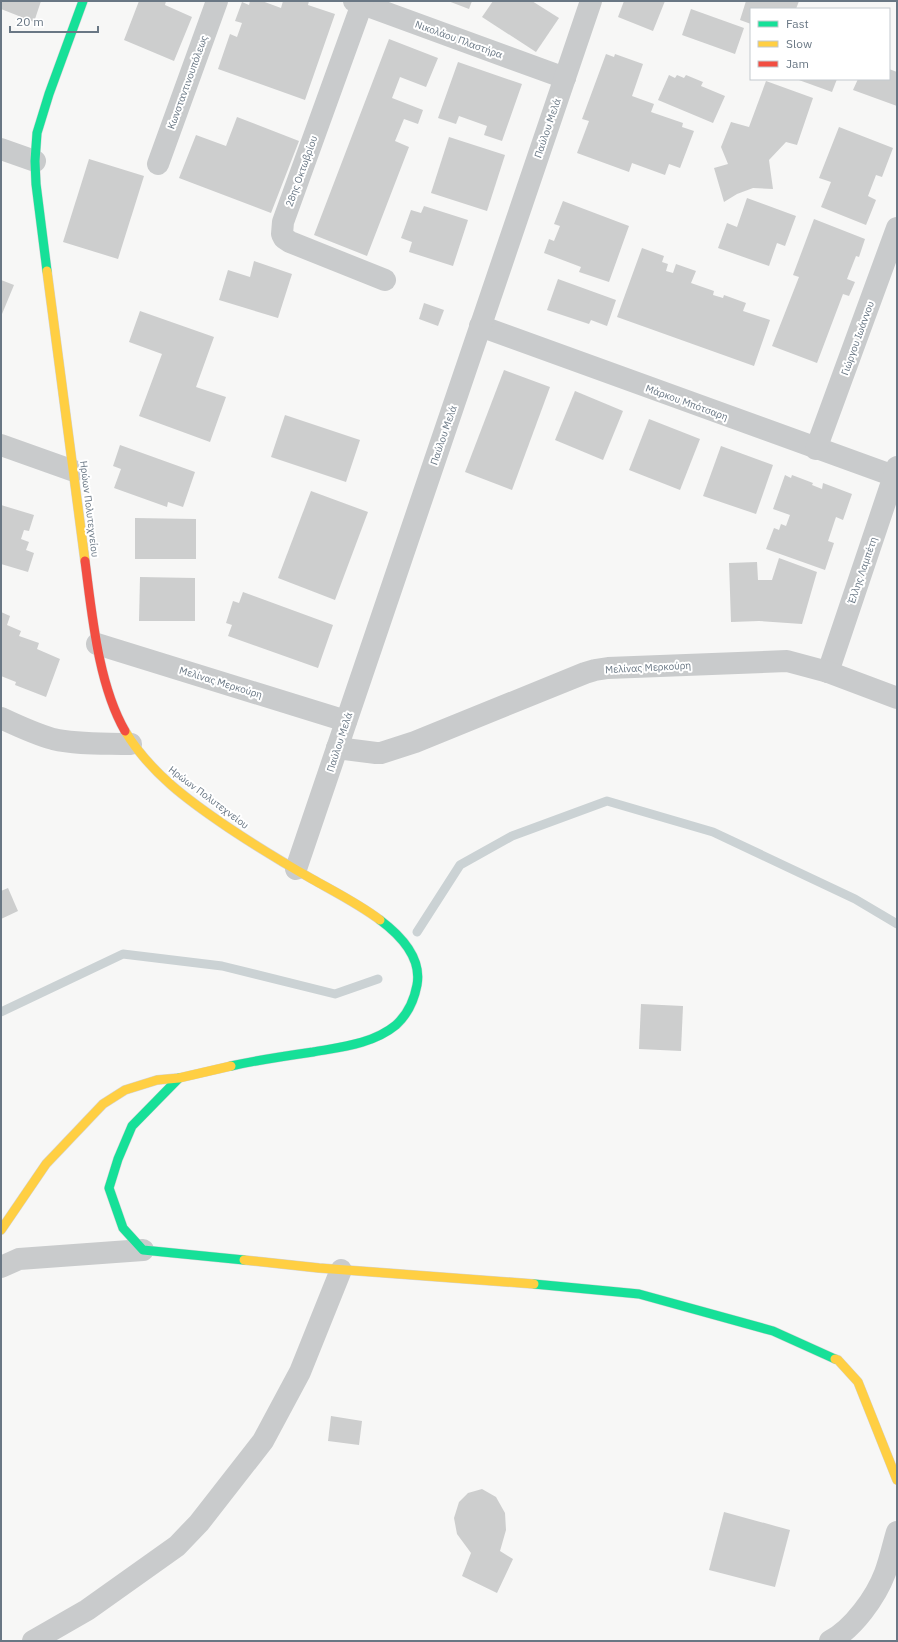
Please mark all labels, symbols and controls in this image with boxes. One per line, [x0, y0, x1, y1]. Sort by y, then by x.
scale bar [10, 8, 98, 34]
legend [750, 8, 890, 80]
text: 20 m [16, 14, 44, 29]
text: Fast [786, 16, 809, 31]
street label: Νικολάου Πλαστήρα [413, 18, 505, 62]
street label: Κωνσταντινουπόλεως [164, 33, 211, 131]
text: Slow [786, 36, 812, 51]
text: Jam [786, 56, 809, 71]
street label: Παύλου Μελά [531, 96, 564, 160]
street label: 28ης Οκτωβρίου [283, 134, 320, 209]
street label: Γιώργου Ιωάννου [838, 299, 877, 377]
street label: Μάρκου Μπότσαρη [644, 382, 730, 423]
street label: Παύλου Μελά [427, 403, 460, 467]
street label: Ηρώων Πολυτεχνείου [77, 460, 102, 558]
street label: Έλλης Λαμπέτη [845, 535, 880, 606]
street label: Μελίνας Μερκούρη [605, 659, 691, 676]
street label: Μελίνας Μερκούρη [178, 664, 264, 701]
street label: Παύλου Μελά [324, 710, 355, 774]
street label: Ηρώων Πολυτεχνείου [166, 763, 251, 832]

